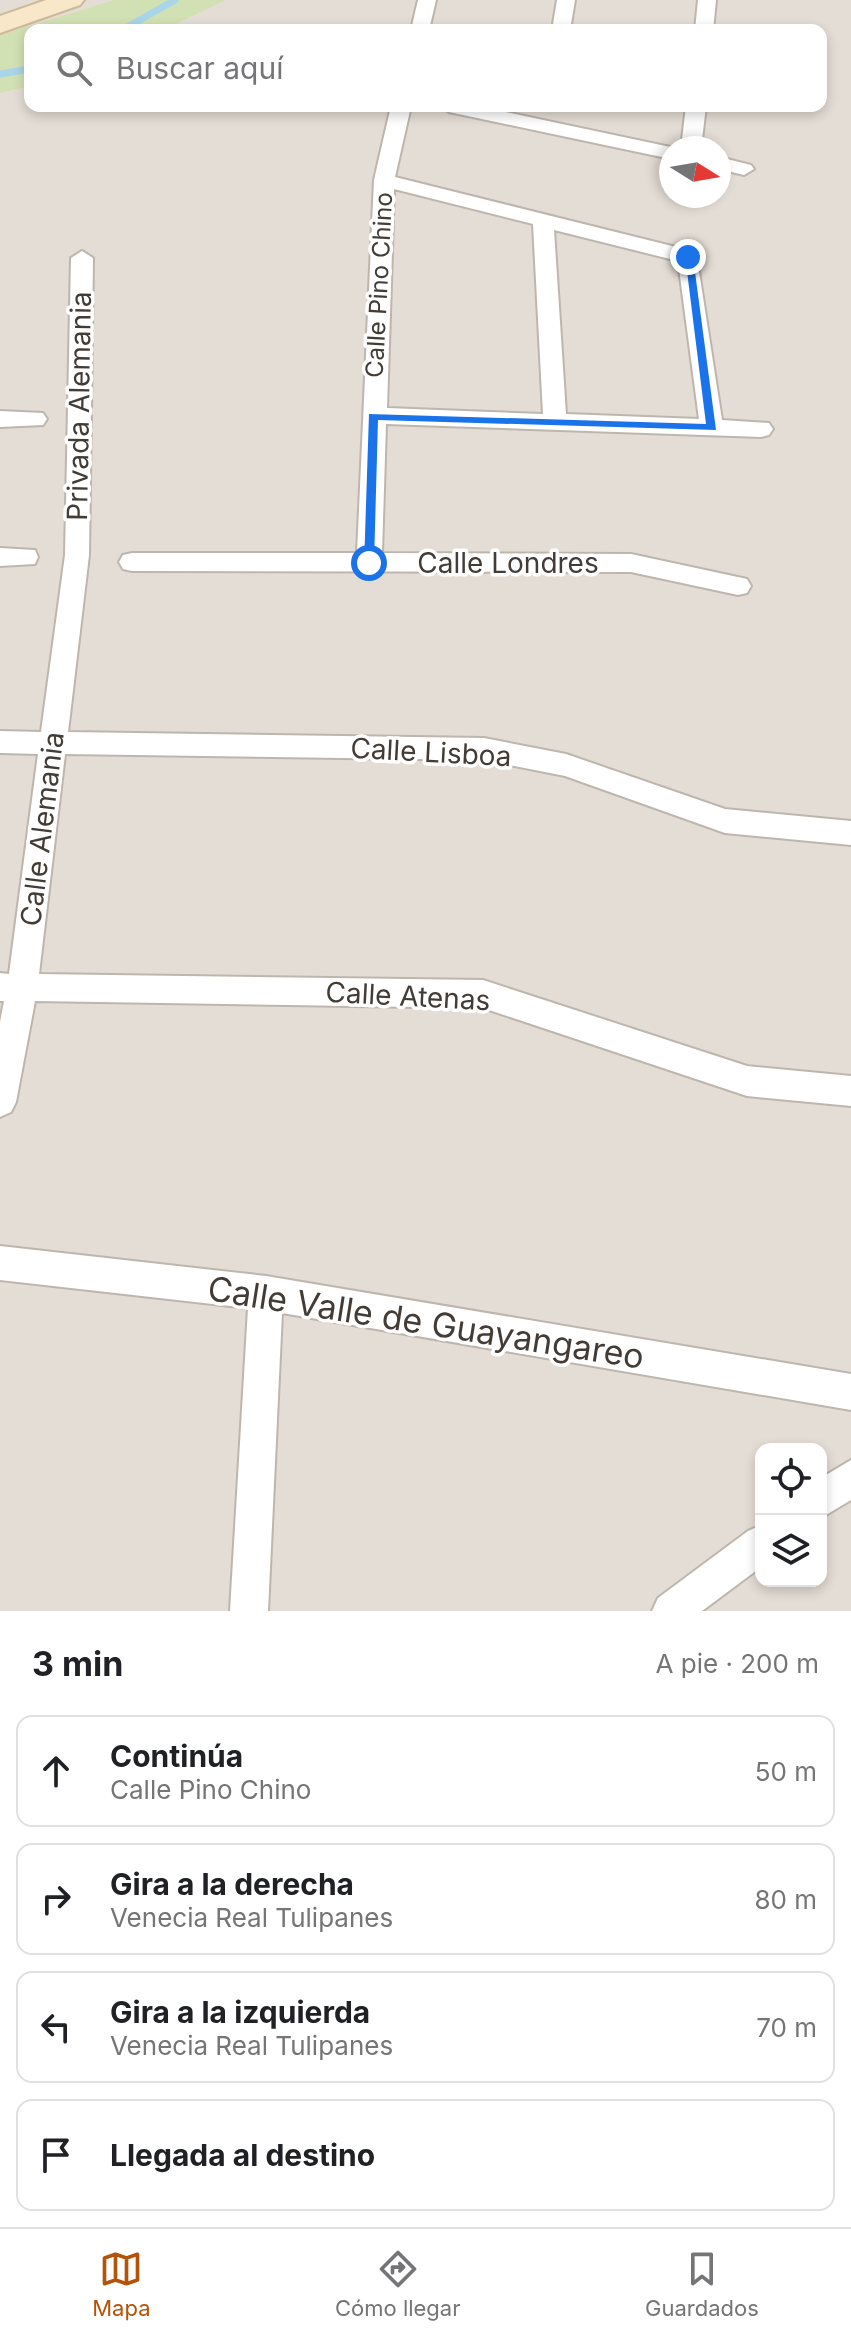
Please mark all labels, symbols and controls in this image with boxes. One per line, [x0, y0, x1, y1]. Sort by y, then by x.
search box [24, 24, 827, 112]
icon: search [52, 46, 96, 90]
text: Buscar aquí [116, 50, 283, 86]
north arrow [659, 136, 731, 208]
street label: Calle Pino Chino [360, 191, 398, 379]
route end [670, 239, 706, 275]
street label: Privada Alemania [60, 291, 98, 521]
route start [351, 545, 387, 581]
street label: Calle Londres [417, 546, 599, 580]
street label: Calle Alemania [13, 730, 71, 928]
street label: Calle Lisboa [350, 731, 512, 773]
street label: Calle Atenas [325, 975, 491, 1017]
street label: Calle Valle de Guayangareo [205, 1267, 647, 1377]
map controls [755, 1443, 827, 1587]
button: locate [755, 1443, 827, 1515]
button: layers [755, 1515, 827, 1587]
text: 3 min [32, 1643, 123, 1684]
text: A pie · 200 m [656, 1648, 819, 1679]
text: Continúa [110, 1738, 243, 1774]
icon: ahead [34, 1749, 78, 1793]
text: 50 m [755, 1756, 817, 1787]
text: Calle Pino Chino [110, 1774, 311, 1805]
text: Gira a la derecha [110, 1866, 354, 1902]
icon: right [34, 1877, 78, 1921]
text: 80 m [754, 1884, 817, 1915]
text: Venecia Real Tulipanes [110, 1902, 393, 1933]
text: Gira a la izquierda [110, 1994, 370, 2030]
icon: left [34, 2005, 78, 2049]
text: 70 m [756, 2012, 817, 2043]
text: Venecia Real Tulipanes [110, 2030, 393, 2061]
icon: arrive [34, 2133, 78, 2177]
text: Llegada al destino [110, 2137, 375, 2173]
tab: Mapa [92, 2247, 151, 2321]
tab: Cómo llegar [335, 2247, 461, 2321]
tab: Guardados [645, 2247, 759, 2321]

